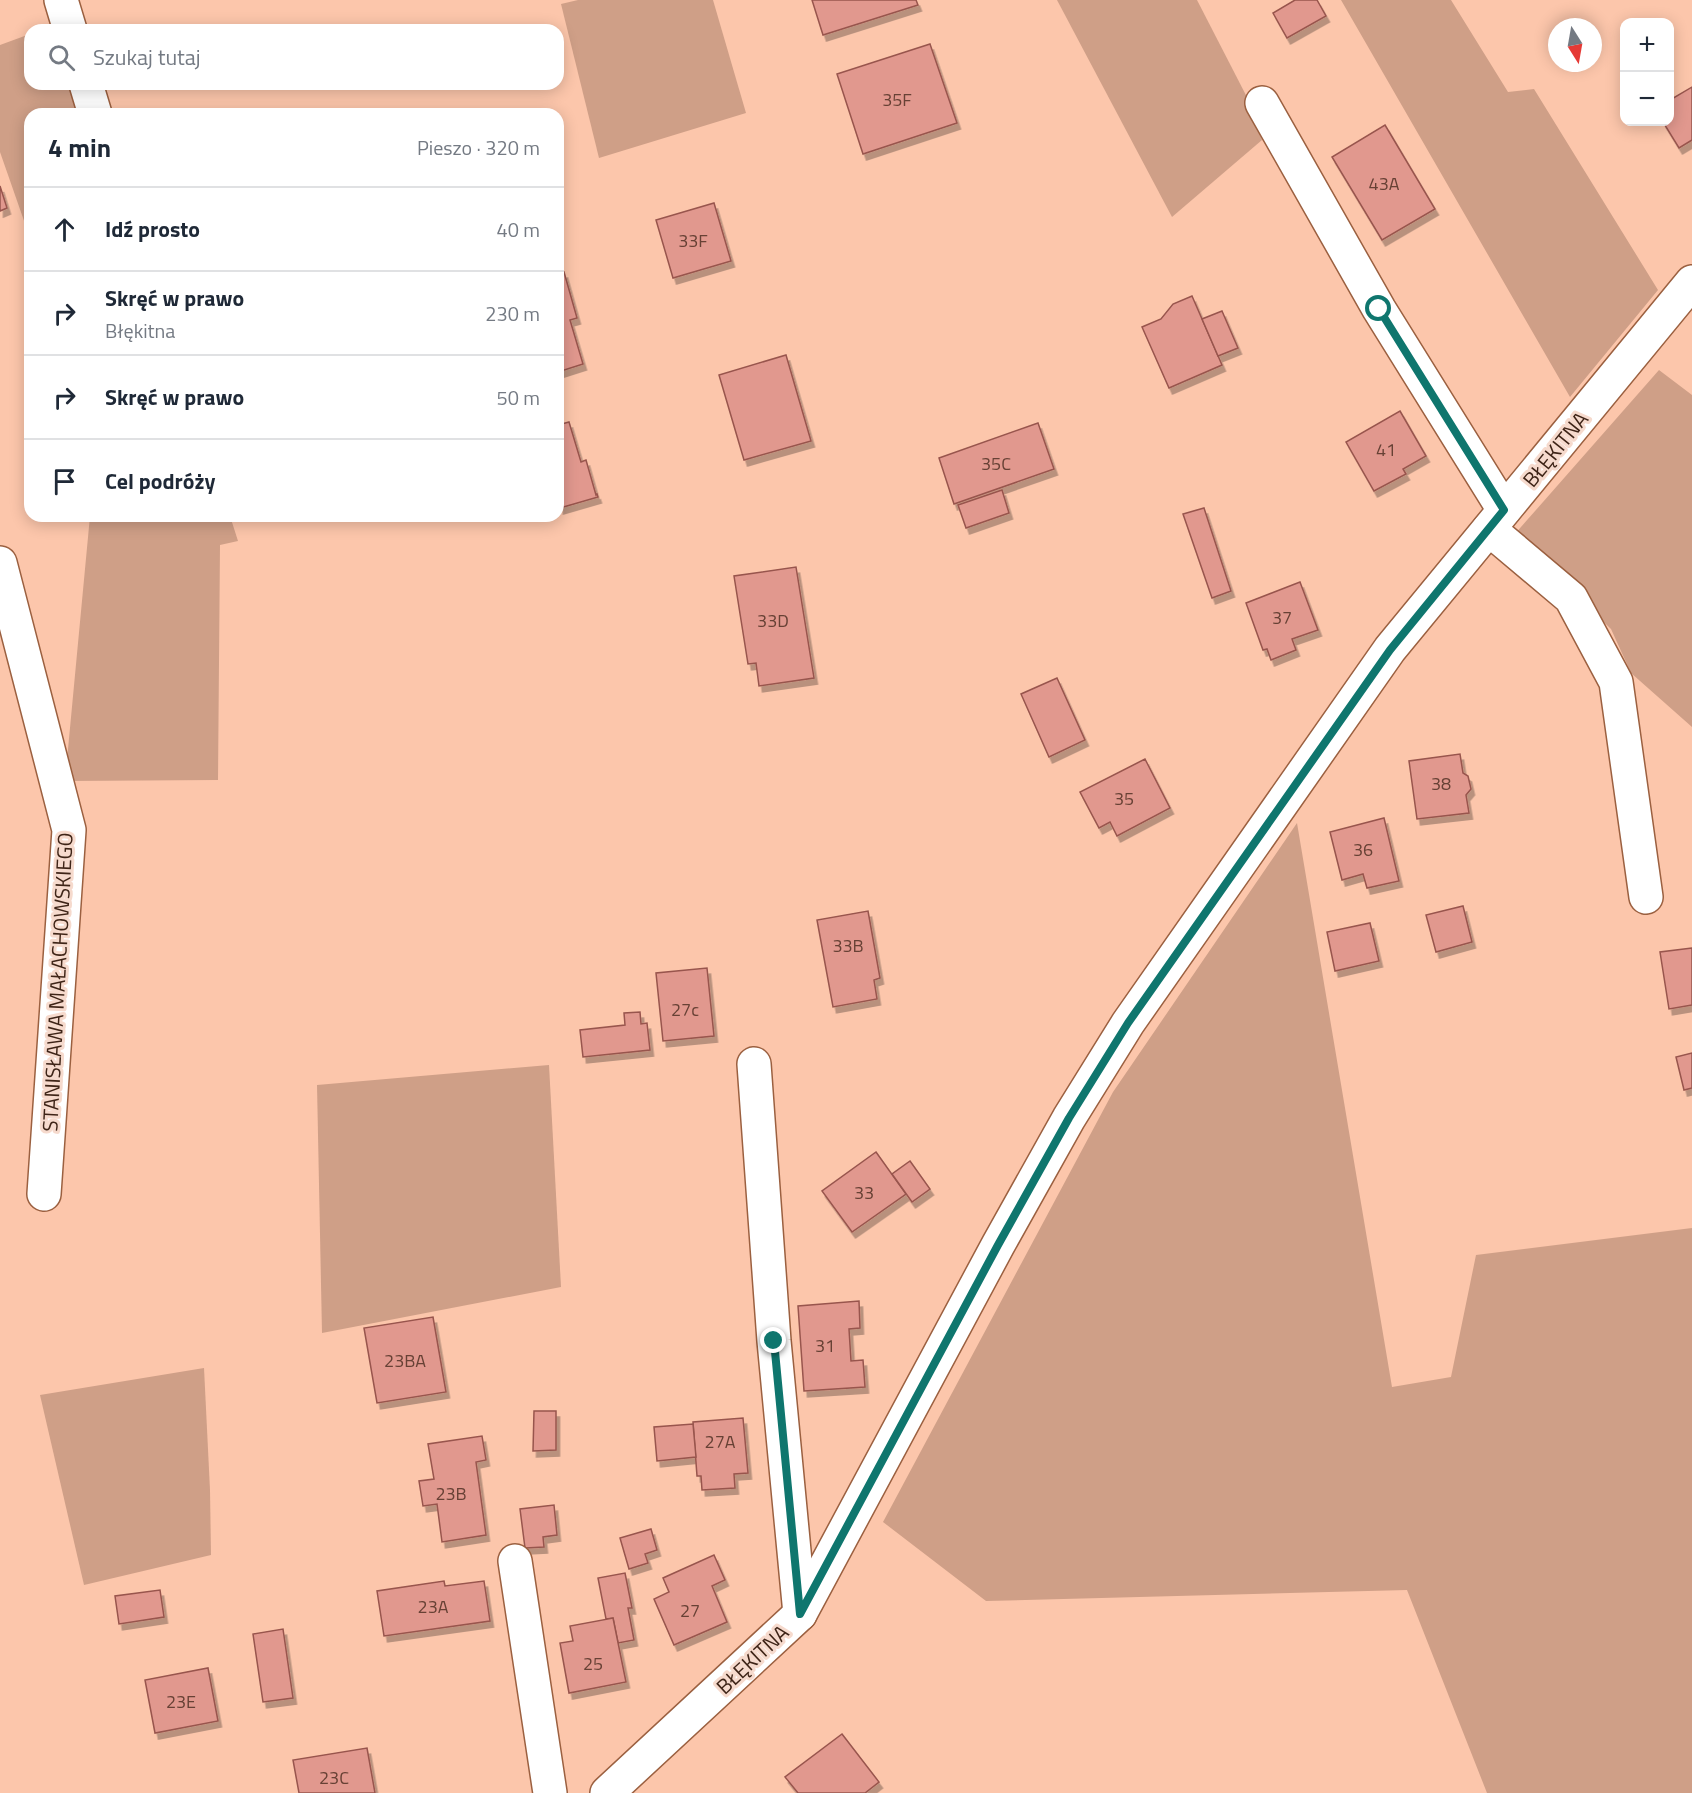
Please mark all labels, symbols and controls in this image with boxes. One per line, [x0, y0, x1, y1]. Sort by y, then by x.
north arrow [1548, 18, 1602, 72]
map controls [1620, 18, 1674, 126]
button: + [1620, 18, 1674, 72]
search box [24, 24, 564, 90]
text: Szukaj tutaj [93, 40, 201, 74]
icon: search [45, 41, 78, 74]
button: − [1620, 72, 1674, 126]
house number: 35F [882, 86, 912, 113]
text: 4 min [48, 128, 111, 167]
text: Pieszo · 320 m [417, 132, 540, 163]
house number: 43A [1369, 170, 1400, 197]
text: Idź prosto [105, 212, 200, 246]
icon: ahead [48, 213, 81, 246]
text: 40 m [496, 214, 540, 245]
house number: 33F [678, 227, 708, 254]
text: Skręć w prawo [105, 281, 244, 315]
route start [1365, 295, 1391, 321]
icon: right [48, 297, 81, 330]
text: 230 m [485, 298, 540, 329]
text: Błękitna [105, 315, 175, 346]
text: Skręć w prawo [105, 380, 244, 414]
icon: right [48, 381, 81, 414]
text: 50 m [496, 382, 540, 413]
street label: BŁĘKITNA [1514, 404, 1596, 494]
house number: 41 [1376, 436, 1396, 463]
house number: 35C [981, 450, 1011, 477]
text: Cel podróży [105, 464, 215, 498]
icon: arrive [48, 465, 81, 498]
house number: 37 [1272, 604, 1292, 631]
house number: 33D [757, 607, 789, 634]
house number: 38 [1431, 770, 1451, 797]
house number: 35 [1114, 785, 1134, 812]
street label: STANISŁAWA MAŁACHOWSKIEGO [33, 832, 81, 1132]
house number: 36 [1353, 836, 1373, 863]
house number: 33B [832, 932, 864, 959]
house number: 27c [671, 996, 699, 1023]
house number: 33 [854, 1179, 874, 1206]
route end [760, 1327, 786, 1353]
house number: 31 [815, 1332, 835, 1359]
house number: 23BA [384, 1347, 426, 1374]
house number: 27A [705, 1428, 736, 1455]
house number: 23B [435, 1480, 467, 1507]
house number: 23A [418, 1593, 449, 1620]
house number: 27 [680, 1597, 700, 1624]
street label: BŁĘKITNA [708, 1616, 796, 1701]
house number: 25 [583, 1650, 603, 1677]
house number: 23E [166, 1688, 196, 1715]
house number: 23C [319, 1764, 349, 1791]

